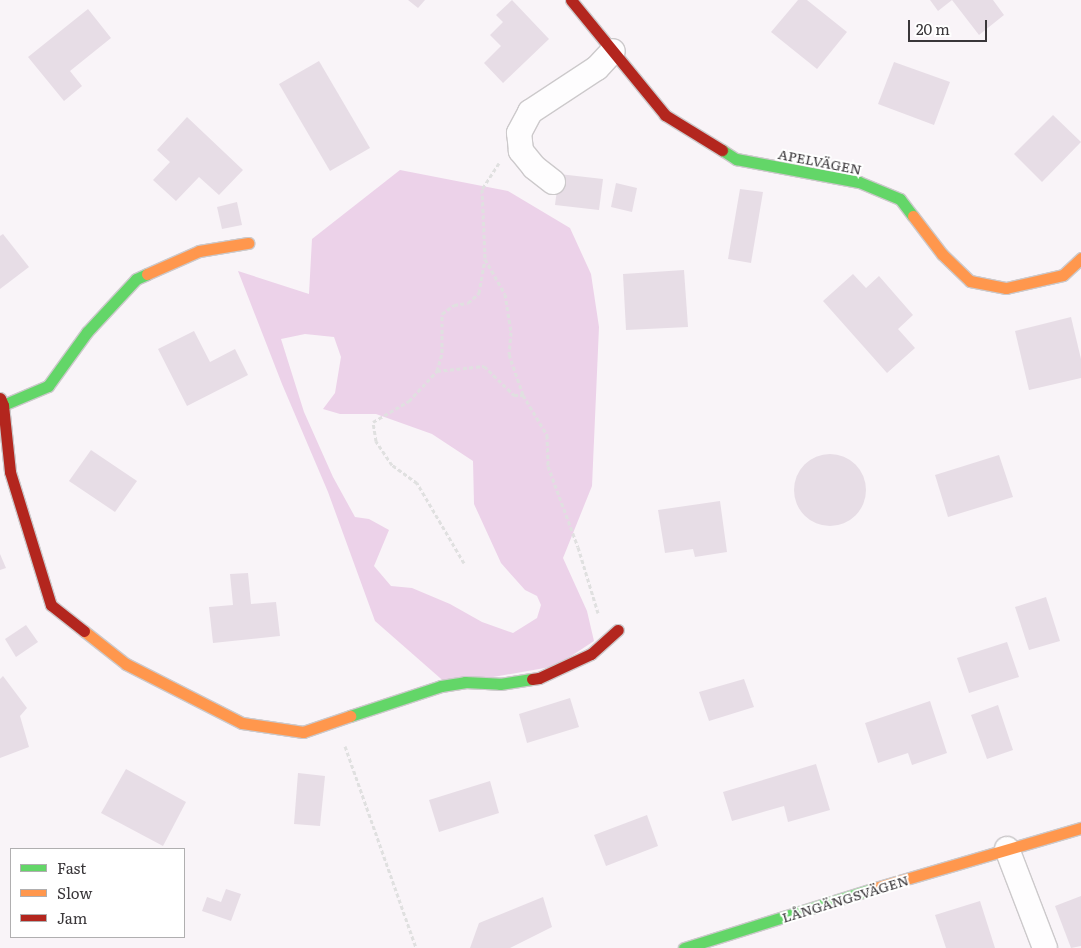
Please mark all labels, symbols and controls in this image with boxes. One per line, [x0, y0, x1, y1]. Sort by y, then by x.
scale bar [911, 10, 990, 42]
text: 20 m [916, 17, 950, 40]
street label: APELVÄGEN [777, 145, 863, 177]
legend [10, 848, 185, 938]
text: Fast [57, 856, 86, 879]
street label: LÅNGÄNGSVÄGEN [780, 871, 910, 925]
text: Slow [57, 881, 92, 904]
text: Jam [57, 906, 87, 929]

